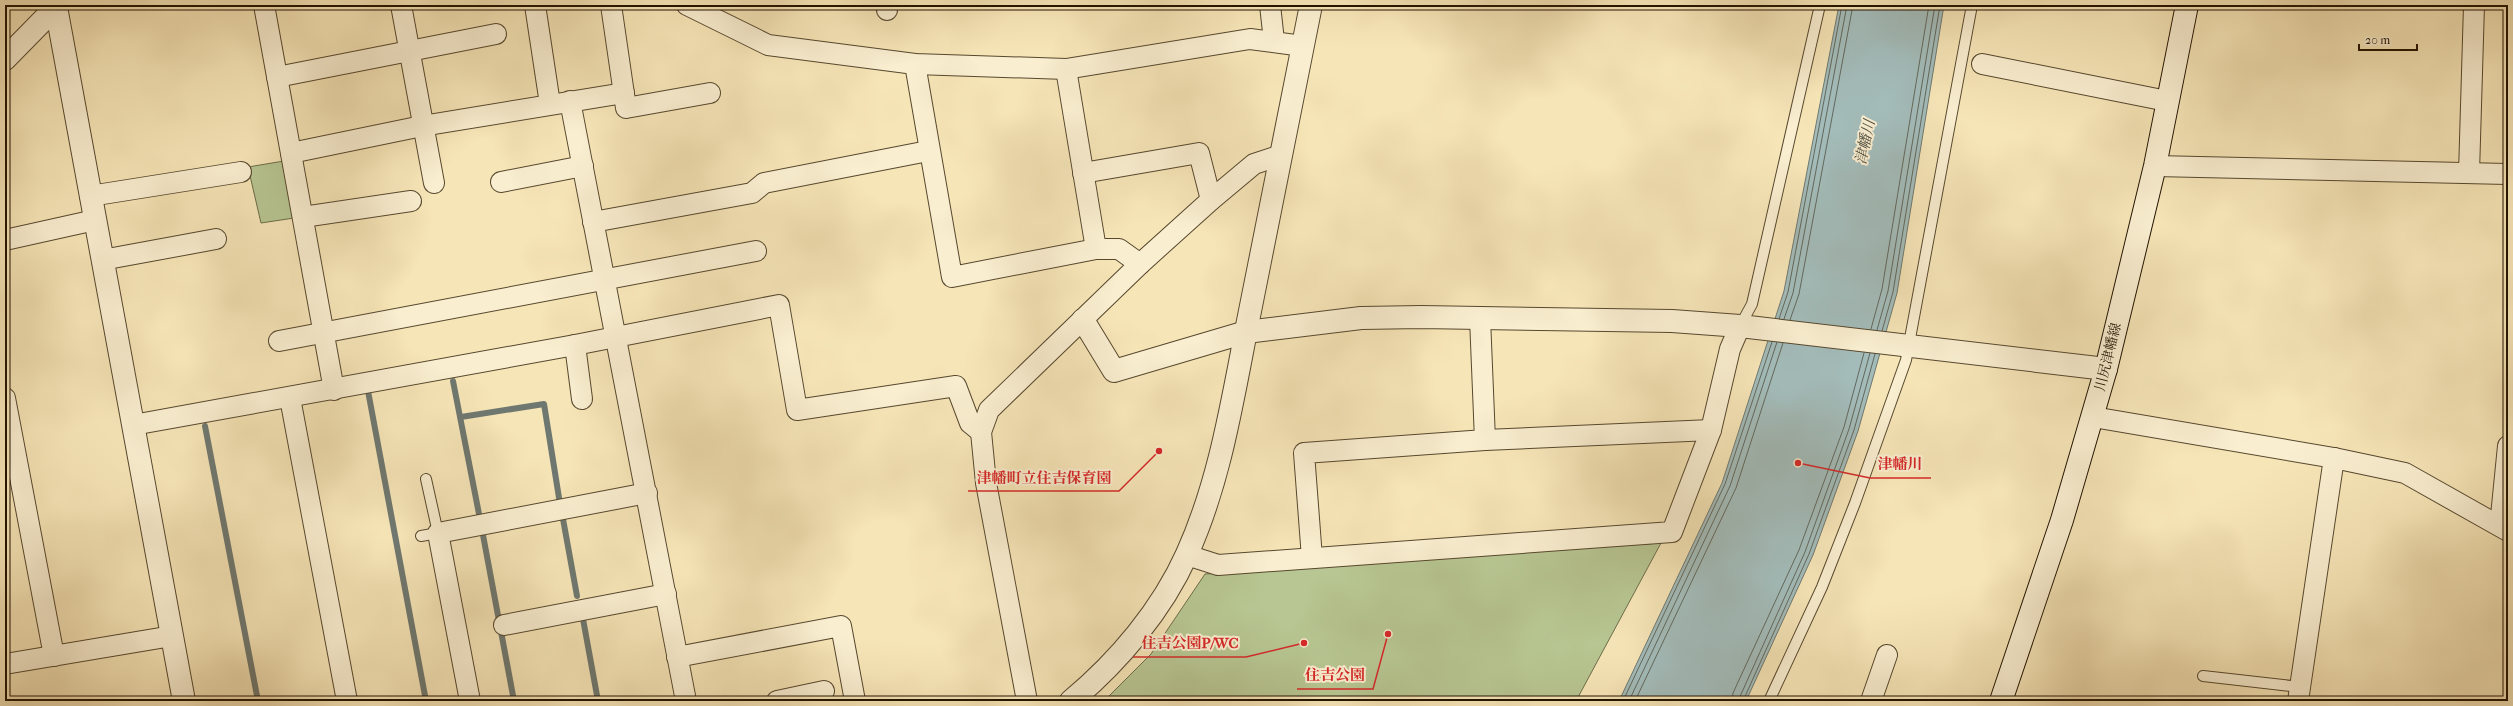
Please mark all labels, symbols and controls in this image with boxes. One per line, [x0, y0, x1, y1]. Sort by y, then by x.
scale bar [2359, 26, 2417, 52]
text: 20 m [2365, 33, 2390, 47]
water label: 津幡川 [1852, 116, 1879, 166]
street label: 川尻津幡線 [2091, 321, 2125, 393]
callout: 津幡川 [1870, 451, 1931, 478]
text: 津幡川 [1877, 455, 1923, 473]
callout: 津幡町立住吉保育園 [968, 464, 1119, 491]
text: 津幡町立住吉保育園 [976, 469, 1112, 487]
callout: 住吉公園P/WC [1133, 630, 1246, 657]
text: 住吉公園P/WC [1141, 634, 1239, 652]
callout: 住吉公園 [1297, 662, 1373, 689]
text: 住吉公園 [1305, 666, 1365, 684]

